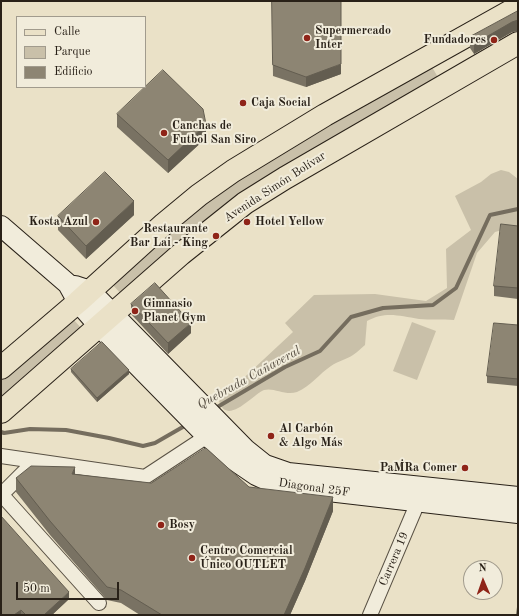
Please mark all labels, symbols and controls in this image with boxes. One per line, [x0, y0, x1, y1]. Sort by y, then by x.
legend [16, 16, 146, 88]
place label: Supermercado Inter [315, 24, 391, 52]
text: Calle [54, 26, 80, 38]
marker: Supermercado Inter [302, 33, 312, 43]
place label: Fundadores [424, 33, 486, 47]
marker: Fundadores [489, 35, 499, 45]
text: Parque [54, 46, 90, 58]
text: Edificio [54, 66, 93, 78]
place label: Caja Social [251, 96, 311, 110]
marker: Caja Social [238, 98, 248, 108]
place label: Canchas de Futbol San Siro [172, 119, 256, 147]
marker: Canchas de Futbol San Siro [159, 128, 169, 138]
street label: Avenida Simón Bolívar [221, 149, 329, 225]
place label: Kosta Azul [29, 215, 88, 229]
place label: Hotel Yellow [255, 215, 324, 229]
marker: Kosta Azul [91, 217, 101, 227]
marker: Hotel Yellow [242, 217, 252, 227]
place label: Restaurante Bar Lai - King [130, 222, 208, 250]
marker: Restaurante Bar Lai - King [211, 231, 221, 241]
place label: Gimnasio Planet Gym [143, 297, 206, 325]
marker: Gimnasio Planet Gym [130, 306, 140, 316]
water label: Quebrada Cañaveral [195, 343, 303, 413]
place label: Al Carbón & Algo Más [279, 422, 343, 450]
marker: Al Carbón & Algo Más [266, 431, 276, 441]
place label: PaṀRa Comer [380, 461, 457, 475]
marker: PaṀRa Comer [460, 463, 470, 473]
street label: Diagonal 25F [277, 476, 351, 500]
place label: Bosy [169, 518, 195, 532]
marker: Bosy [156, 520, 166, 530]
street label: Carrera 19 [376, 530, 412, 588]
place label: Centro Comercial Único OUTLET [200, 544, 293, 572]
marker: Centro Comercial Único OUTLET [187, 553, 197, 563]
north arrow [463, 560, 503, 600]
text: N [478, 563, 487, 574]
scale bar [18, 574, 121, 600]
text: 50 m [23, 583, 50, 595]

